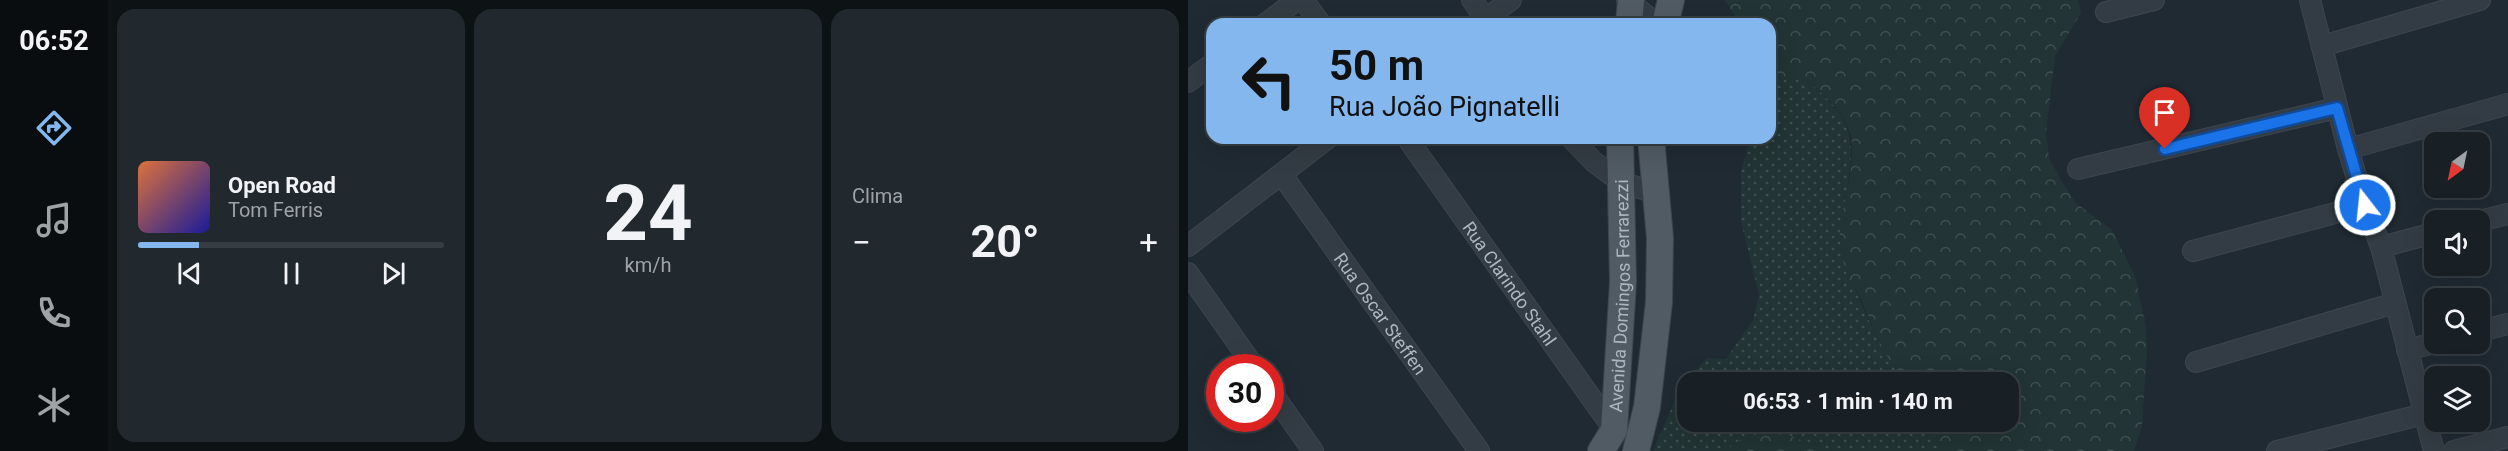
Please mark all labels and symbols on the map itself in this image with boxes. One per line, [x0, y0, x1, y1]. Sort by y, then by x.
pin [2139, 87, 2190, 149]
north arrow [2424, 132, 2490, 198]
position arrow [2333, 173, 2397, 237]
street label: Avenida Domingos Ferrarezzi [1605, 179, 1633, 413]
street label: Rua Clarindo Stahl [1459, 217, 1561, 349]
street label: Rua Oscar Steffen [1330, 248, 1431, 378]
speed limit sign: 30 [1206, 354, 1284, 432]

